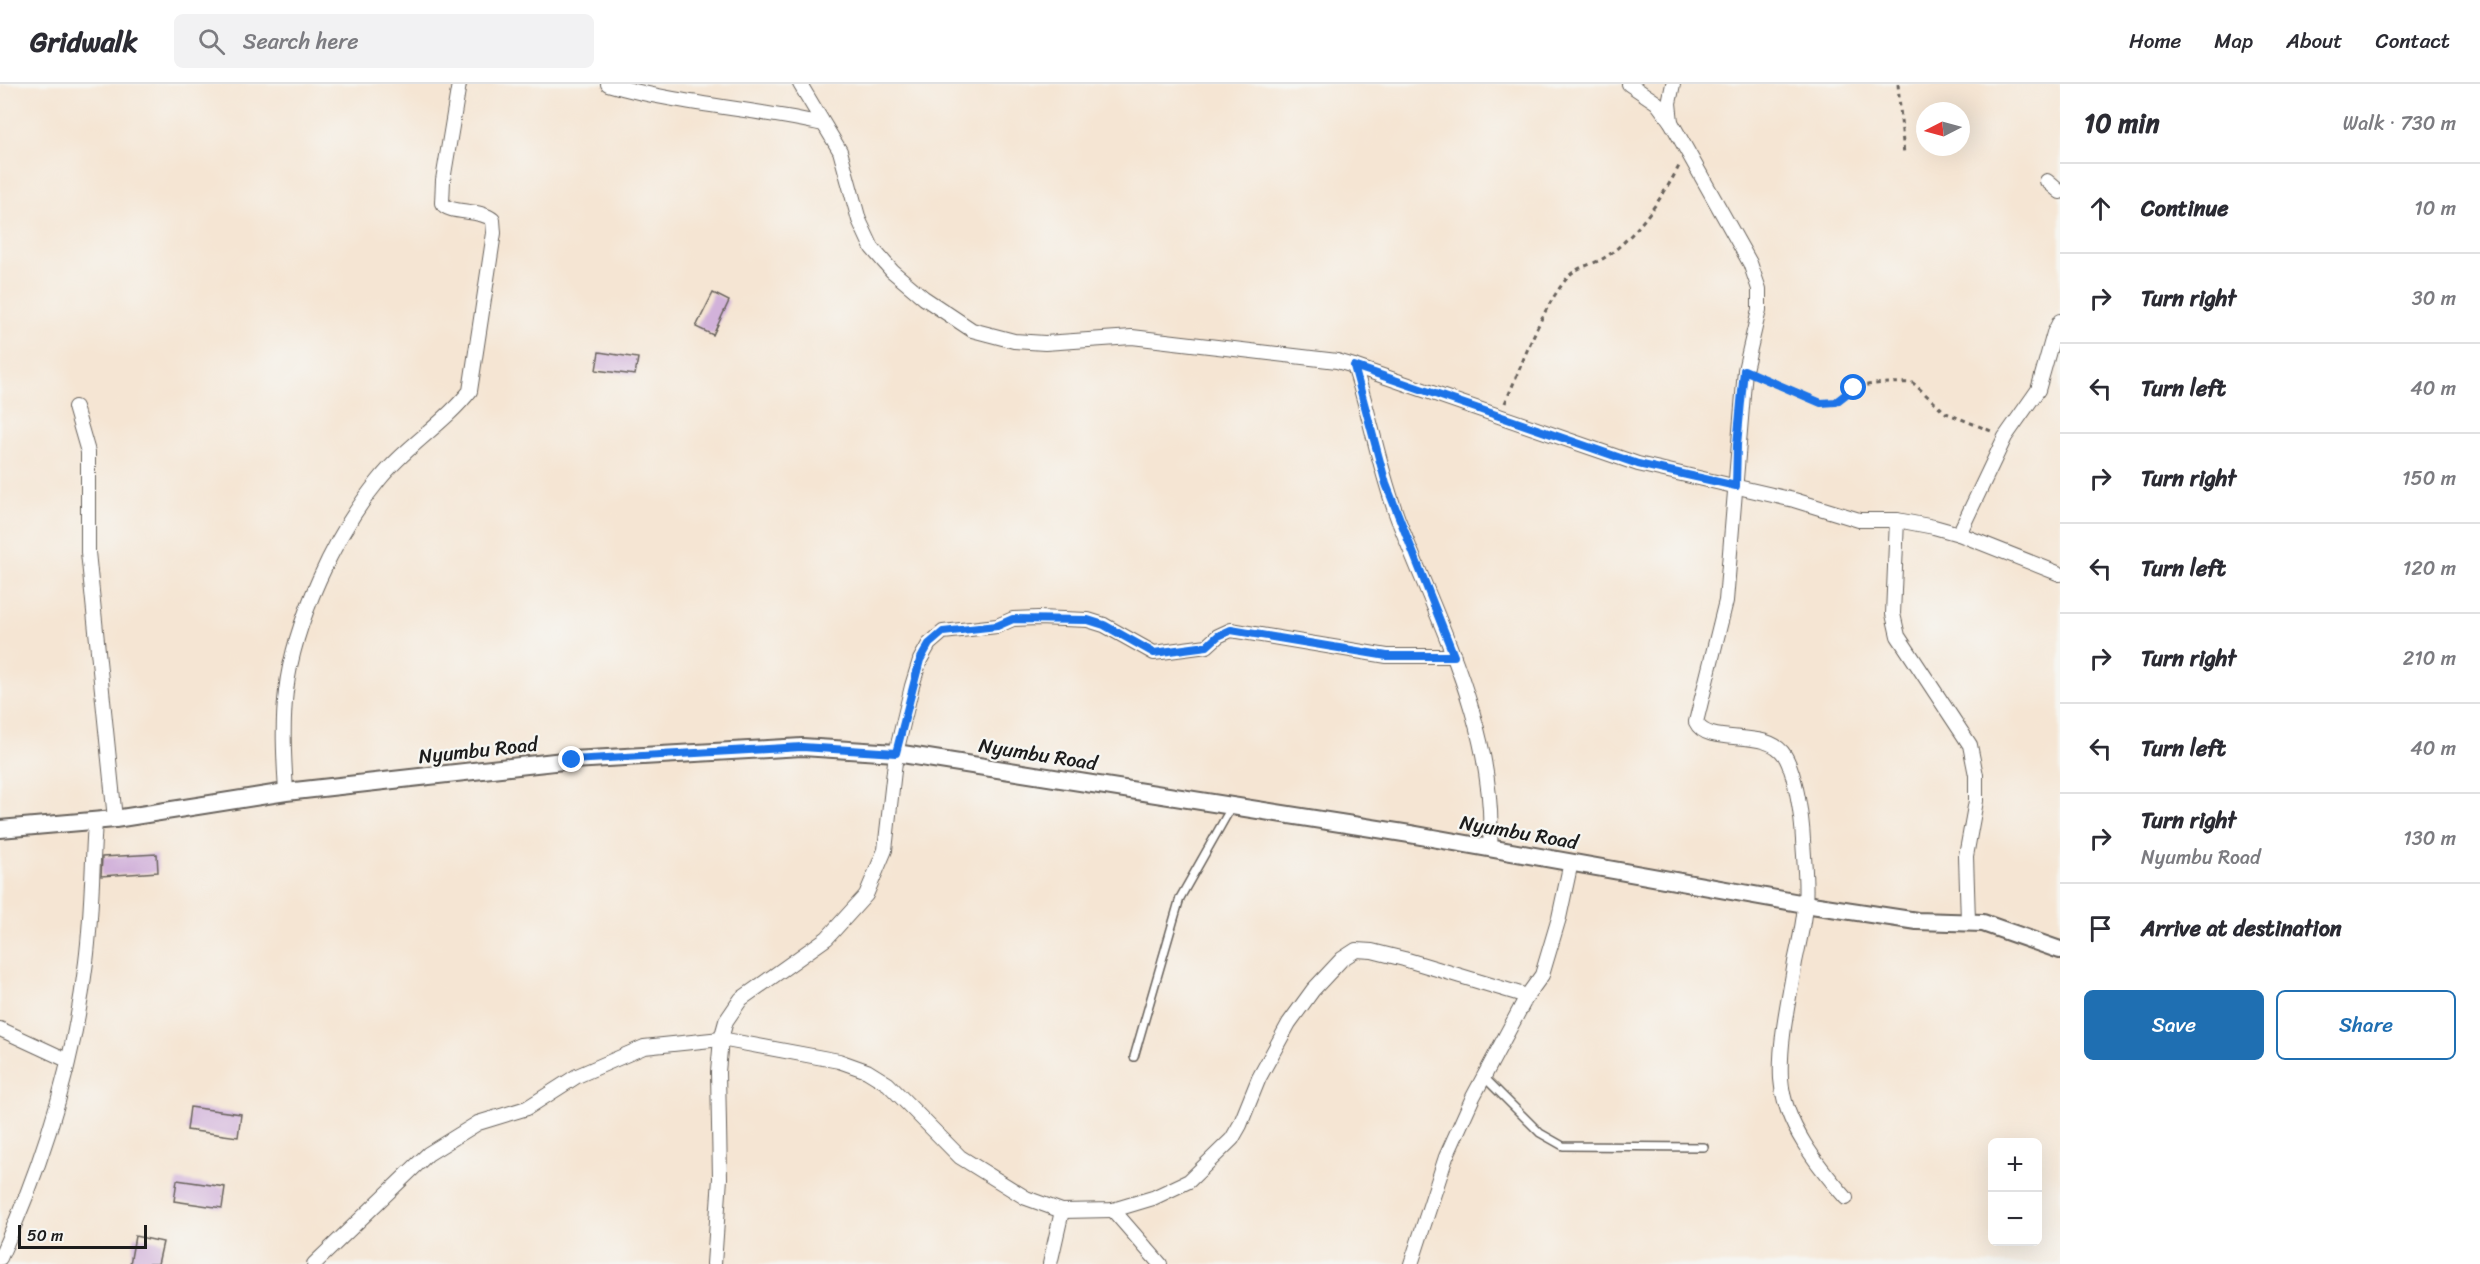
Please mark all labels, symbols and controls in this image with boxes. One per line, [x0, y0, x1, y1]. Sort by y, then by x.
search box [174, 14, 594, 68]
text: Gridwalk [30, 17, 138, 66]
text: Search here [243, 22, 359, 61]
text: Home [2129, 22, 2181, 60]
text: Map [2214, 22, 2253, 60]
text: About [2286, 22, 2343, 60]
text: Contact [2376, 22, 2450, 60]
icon: search [195, 25, 228, 58]
text: 10 min [2084, 100, 2160, 146]
north arrow [1916, 102, 1970, 156]
text: Walk · 730 m [2343, 106, 2456, 141]
text: Continue [2141, 189, 2229, 228]
text: 10 m [2414, 191, 2456, 226]
icon: ahead [2084, 192, 2117, 225]
text: Turn right [2141, 279, 2236, 318]
text: 30 m [2412, 281, 2456, 316]
icon: right [2084, 282, 2117, 315]
text: Turn left [2141, 369, 2226, 408]
text: 40 m [2410, 371, 2456, 406]
icon: left [2084, 372, 2117, 405]
route start [1840, 374, 1866, 400]
text: Turn right [2141, 459, 2236, 498]
text: 150 m [2402, 461, 2456, 496]
icon: right [2084, 462, 2117, 495]
text: Turn left [2141, 549, 2226, 588]
text: 120 m [2403, 551, 2456, 586]
icon: left [2084, 552, 2117, 585]
text: Turn right [2141, 639, 2236, 678]
text: 210 m [2403, 641, 2456, 676]
icon: right [2084, 642, 2117, 675]
street label: Nyumbu Road [417, 727, 541, 774]
street label: Nyumbu Road [976, 728, 1101, 781]
text: Turn left [2141, 729, 2226, 768]
text: 40 m [2410, 731, 2456, 766]
icon: left [2084, 732, 2117, 765]
route end [558, 746, 584, 772]
text: Turn right [2141, 801, 2236, 840]
street label: Nyumbu Road [1457, 805, 1582, 860]
text: 130 m [2403, 821, 2456, 856]
icon: right [2084, 822, 2117, 855]
text: Nyumbu Road [2141, 840, 2261, 875]
text: Arrive at destination [2141, 909, 2342, 948]
icon: arrive [2084, 912, 2117, 945]
button: Save [2084, 990, 2264, 1060]
button: Share [2276, 990, 2456, 1060]
map controls [1988, 1138, 2042, 1246]
button: + [1988, 1138, 2042, 1192]
button: − [1988, 1192, 2042, 1246]
text: 50 m [27, 1221, 63, 1250]
scale bar [18, 1222, 147, 1250]

